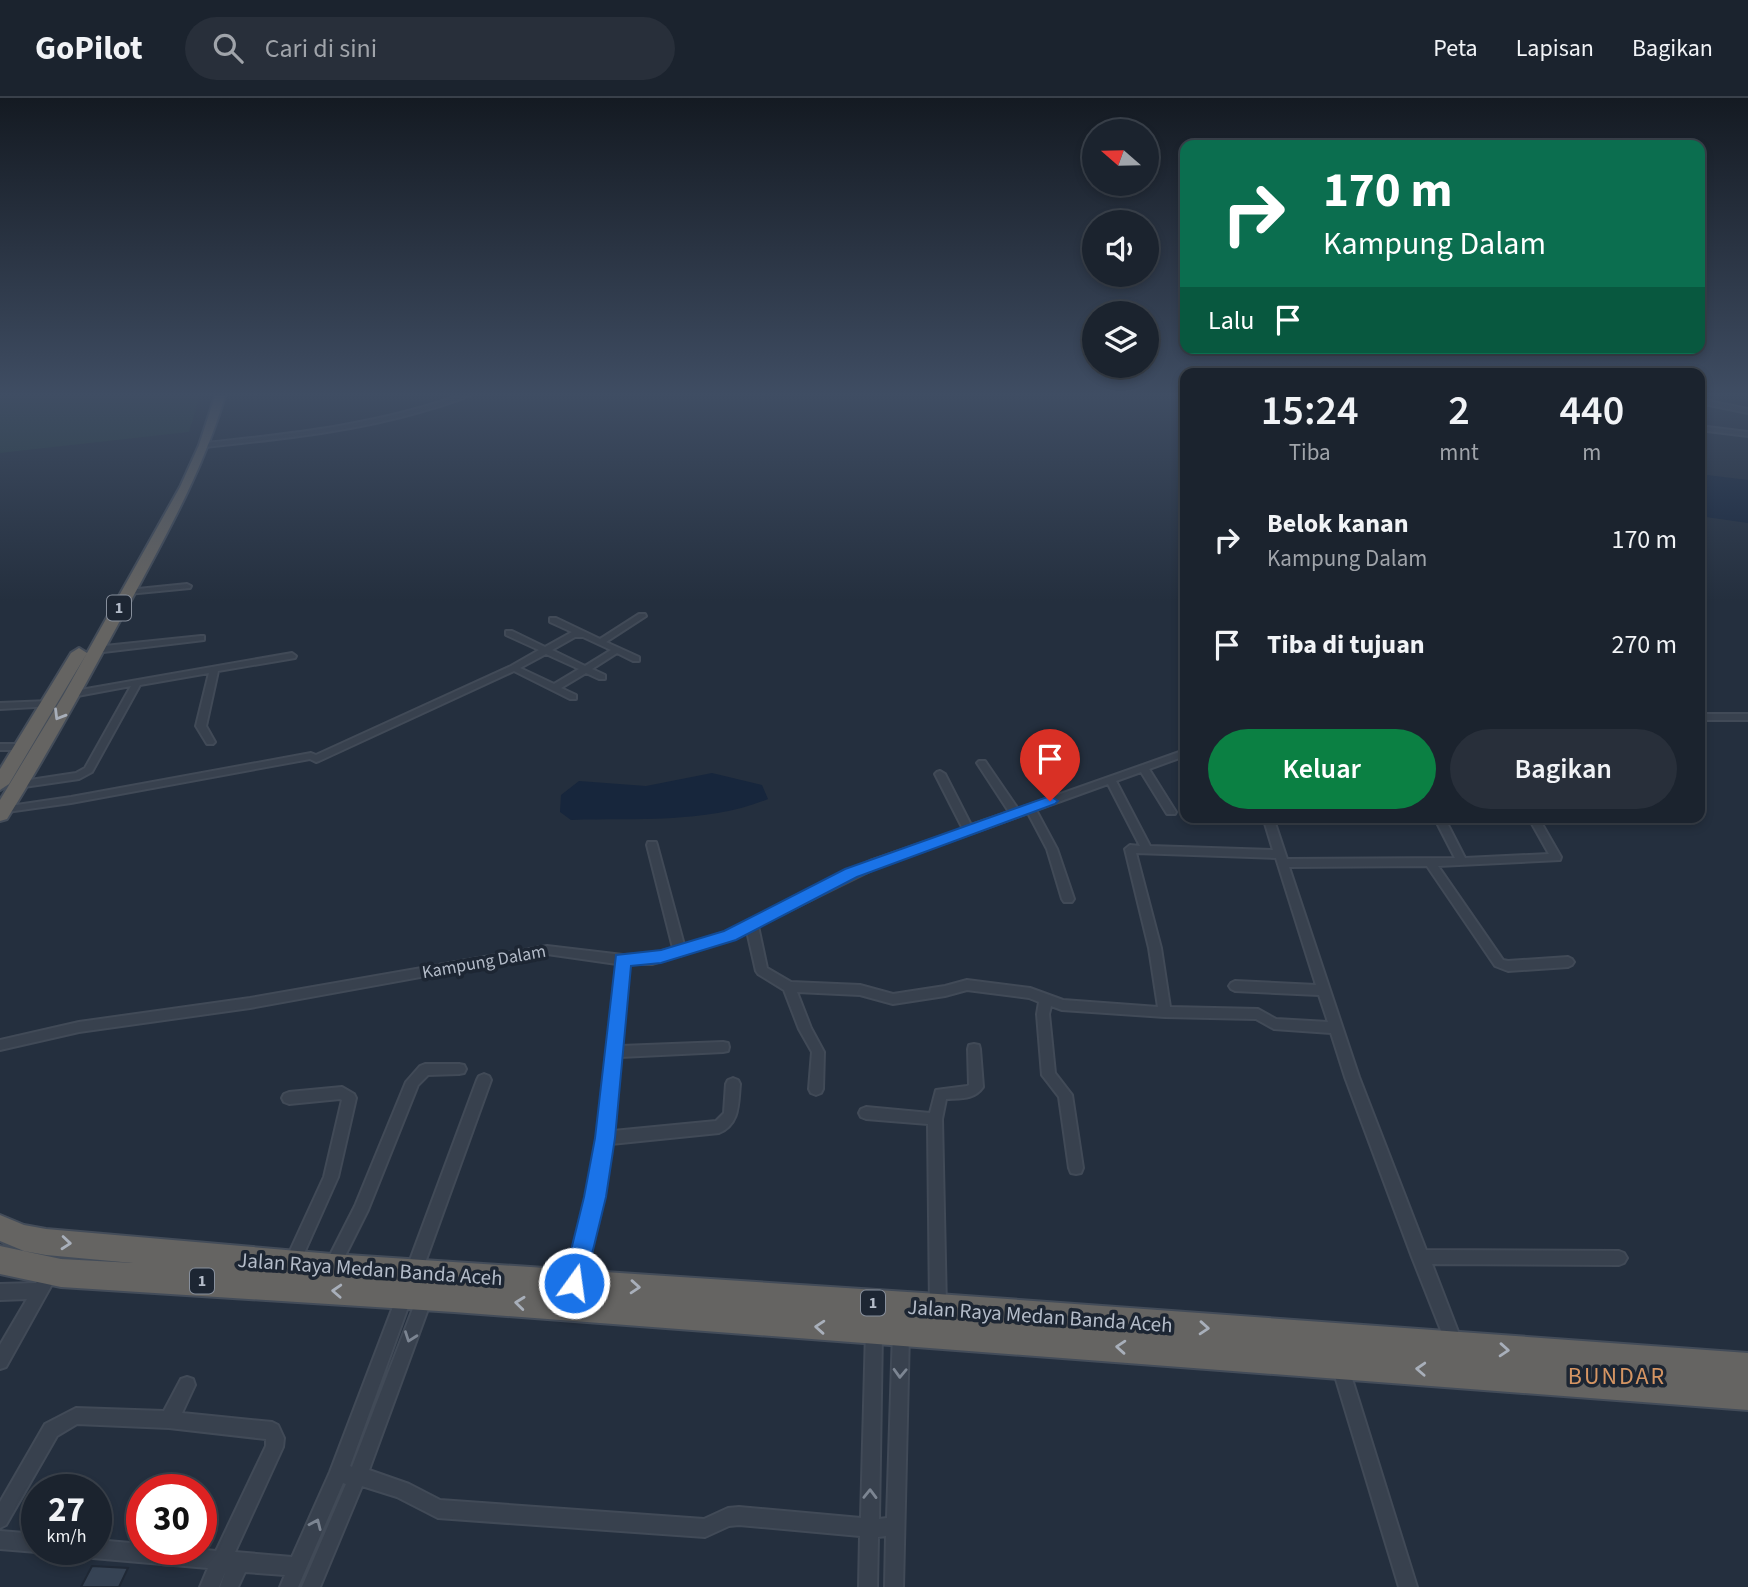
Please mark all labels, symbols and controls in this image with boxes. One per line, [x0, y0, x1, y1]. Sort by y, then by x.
search box [185, 17, 675, 80]
text: GoPilot [35, 25, 143, 72]
icon: search [209, 29, 247, 67]
text: Cari di sini [265, 30, 377, 67]
text: Peta [1433, 31, 1478, 66]
text: Lapisan [1516, 31, 1594, 66]
text: Bagikan [1632, 31, 1713, 66]
north arrow [1082, 119, 1158, 196]
map controls [1082, 119, 1159, 378]
text: 170 m [1323, 156, 1452, 226]
icon: right [1208, 168, 1299, 259]
button: sound [1082, 210, 1159, 287]
text: Kampung Dalam [1323, 221, 1546, 267]
button: layers [1082, 301, 1159, 378]
icon: arrive [1269, 301, 1307, 339]
text: Lalu [1208, 302, 1255, 339]
text: 15:24 [1261, 381, 1359, 441]
text: 2 [1448, 381, 1470, 441]
text: 440 [1560, 381, 1624, 441]
text: Tiba [1289, 436, 1331, 469]
text: mnt [1439, 436, 1479, 469]
text: m [1582, 436, 1601, 469]
text: Belok kanan [1267, 505, 1409, 542]
icon: right [1208, 521, 1246, 559]
text: 170 m [1611, 521, 1677, 558]
text: Kampung Dalam [1267, 542, 1427, 575]
road number: 1 [107, 596, 131, 621]
icon: arrive [1208, 626, 1246, 664]
text: Tiba di tujuan [1267, 626, 1425, 663]
text: 270 m [1611, 626, 1677, 663]
one-way arrow [54, 708, 67, 721]
pin [1020, 729, 1080, 801]
button: Keluar [1208, 729, 1436, 809]
button: Bagikan [1450, 729, 1677, 809]
icon: arrive [1031, 740, 1069, 778]
street label: Kampung Dalam [420, 939, 548, 985]
one-way arrow [60, 1236, 72, 1251]
street label: Jalan Raya Medan Banda Aceh [236, 1245, 504, 1293]
position arrow [537, 1246, 611, 1320]
road number: 1 [190, 1268, 214, 1294]
one-way arrow [629, 1279, 640, 1294]
one-way arrow [331, 1284, 342, 1299]
road number: 1 [861, 1290, 885, 1316]
street label: Jalan Raya Medan Banda Aceh [906, 1292, 1174, 1340]
one-way arrow [514, 1296, 526, 1311]
one-way arrow [814, 1320, 825, 1335]
one-way arrow [1198, 1320, 1209, 1335]
one-way arrow [404, 1330, 418, 1342]
one-way arrow [1115, 1340, 1126, 1355]
one-way arrow [1499, 1342, 1510, 1357]
district label: BUNDAR [1568, 1359, 1666, 1394]
one-way arrow [1415, 1361, 1426, 1376]
one-way arrow [892, 1368, 907, 1379]
speed limit sign: 30 [126, 1474, 217, 1565]
text: 27 [48, 1485, 85, 1535]
one-way arrow [863, 1489, 878, 1500]
one-way arrow [308, 1519, 322, 1532]
text: km/h [47, 1524, 86, 1549]

